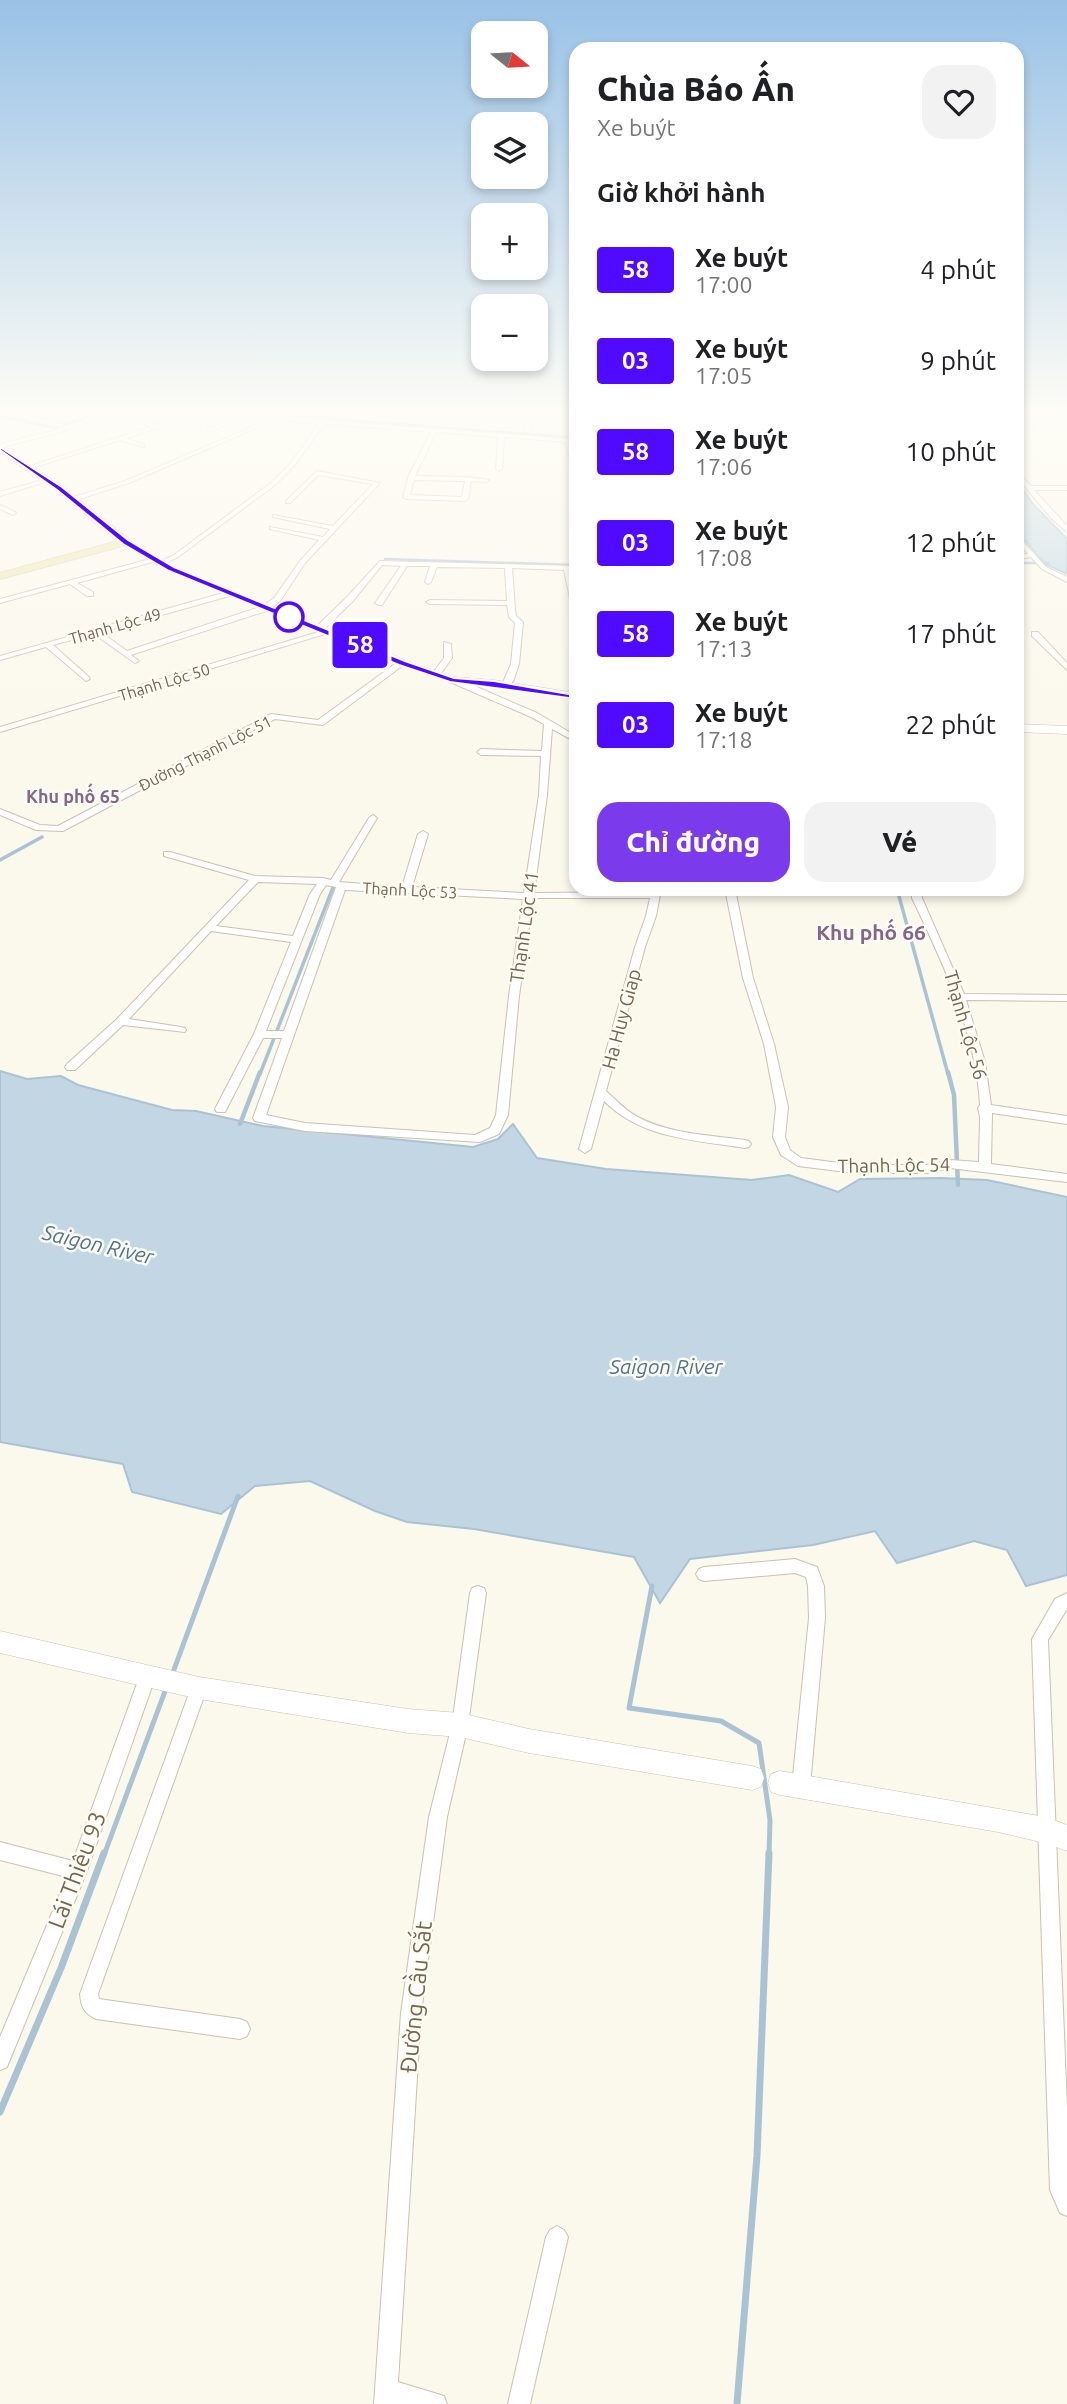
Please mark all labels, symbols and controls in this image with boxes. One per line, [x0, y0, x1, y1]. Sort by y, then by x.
north arrow [471, 21, 548, 98]
map controls [471, 21, 548, 371]
button: heart [922, 65, 996, 139]
text: Chùa Báo Ấn [597, 70, 795, 107]
button: layers [471, 112, 548, 189]
text: Xe buýt [597, 115, 676, 140]
text: Giờ khởi hành [597, 178, 765, 207]
button: + [471, 203, 548, 280]
text: Xe buýt [695, 243, 788, 272]
text: 4 phút [920, 255, 996, 284]
text: 58 [622, 256, 649, 283]
text: 17:00 [695, 272, 753, 297]
button: − [471, 294, 548, 371]
text: Xe buýt [695, 334, 788, 363]
text: 9 phút [920, 346, 996, 375]
text: 03 [622, 347, 649, 374]
text: 17:05 [695, 363, 753, 388]
text: Xe buýt [695, 425, 788, 454]
text: 10 phút [906, 437, 996, 466]
text: 58 [622, 438, 649, 465]
text: 17:06 [695, 454, 753, 479]
text: Xe buýt [695, 516, 788, 545]
text: 12 phút [906, 528, 996, 557]
text: 03 [622, 529, 649, 556]
text: 17:08 [695, 545, 753, 570]
unlabelled marker [274, 602, 304, 632]
street label: Thạnh Lộc 49 [67, 604, 163, 648]
text: Xe buýt [695, 607, 788, 636]
text: 17 phút [906, 619, 996, 648]
text: 58 [622, 620, 649, 647]
line badge: 58 [328, 622, 392, 668]
text: 58 [346, 631, 374, 658]
text: 17:13 [695, 636, 753, 661]
street label: Thạnh Lộc 50 [116, 660, 212, 704]
text: Xe buýt [695, 698, 788, 727]
text: 22 phút [906, 710, 996, 739]
text: 03 [622, 711, 649, 738]
street label: Đường Thạnh Lộc 51 [135, 712, 275, 794]
text: 17:18 [695, 727, 753, 752]
district label: Khu phố 65 [26, 783, 120, 806]
button: Chỉ đường [597, 802, 790, 882]
button: Vé [804, 802, 996, 882]
street label: Thạnh Lộc 41 [505, 870, 543, 984]
street label: Thạnh Lộc 53 [362, 879, 458, 901]
district label: Khu phố 66 [816, 918, 926, 944]
street label: Ha Huy Giap [597, 966, 645, 1072]
street label: Thạnh Lộc 56 [940, 968, 992, 1082]
street label: Thạnh Lộc 54 [837, 1153, 951, 1177]
water label: Saigon River [39, 1219, 157, 1269]
water label: Saigon River [608, 1354, 724, 1378]
street label: Lái Thiêu 93 [43, 1808, 110, 1932]
street label: Đường Cầu Sắt [392, 1919, 436, 2074]

